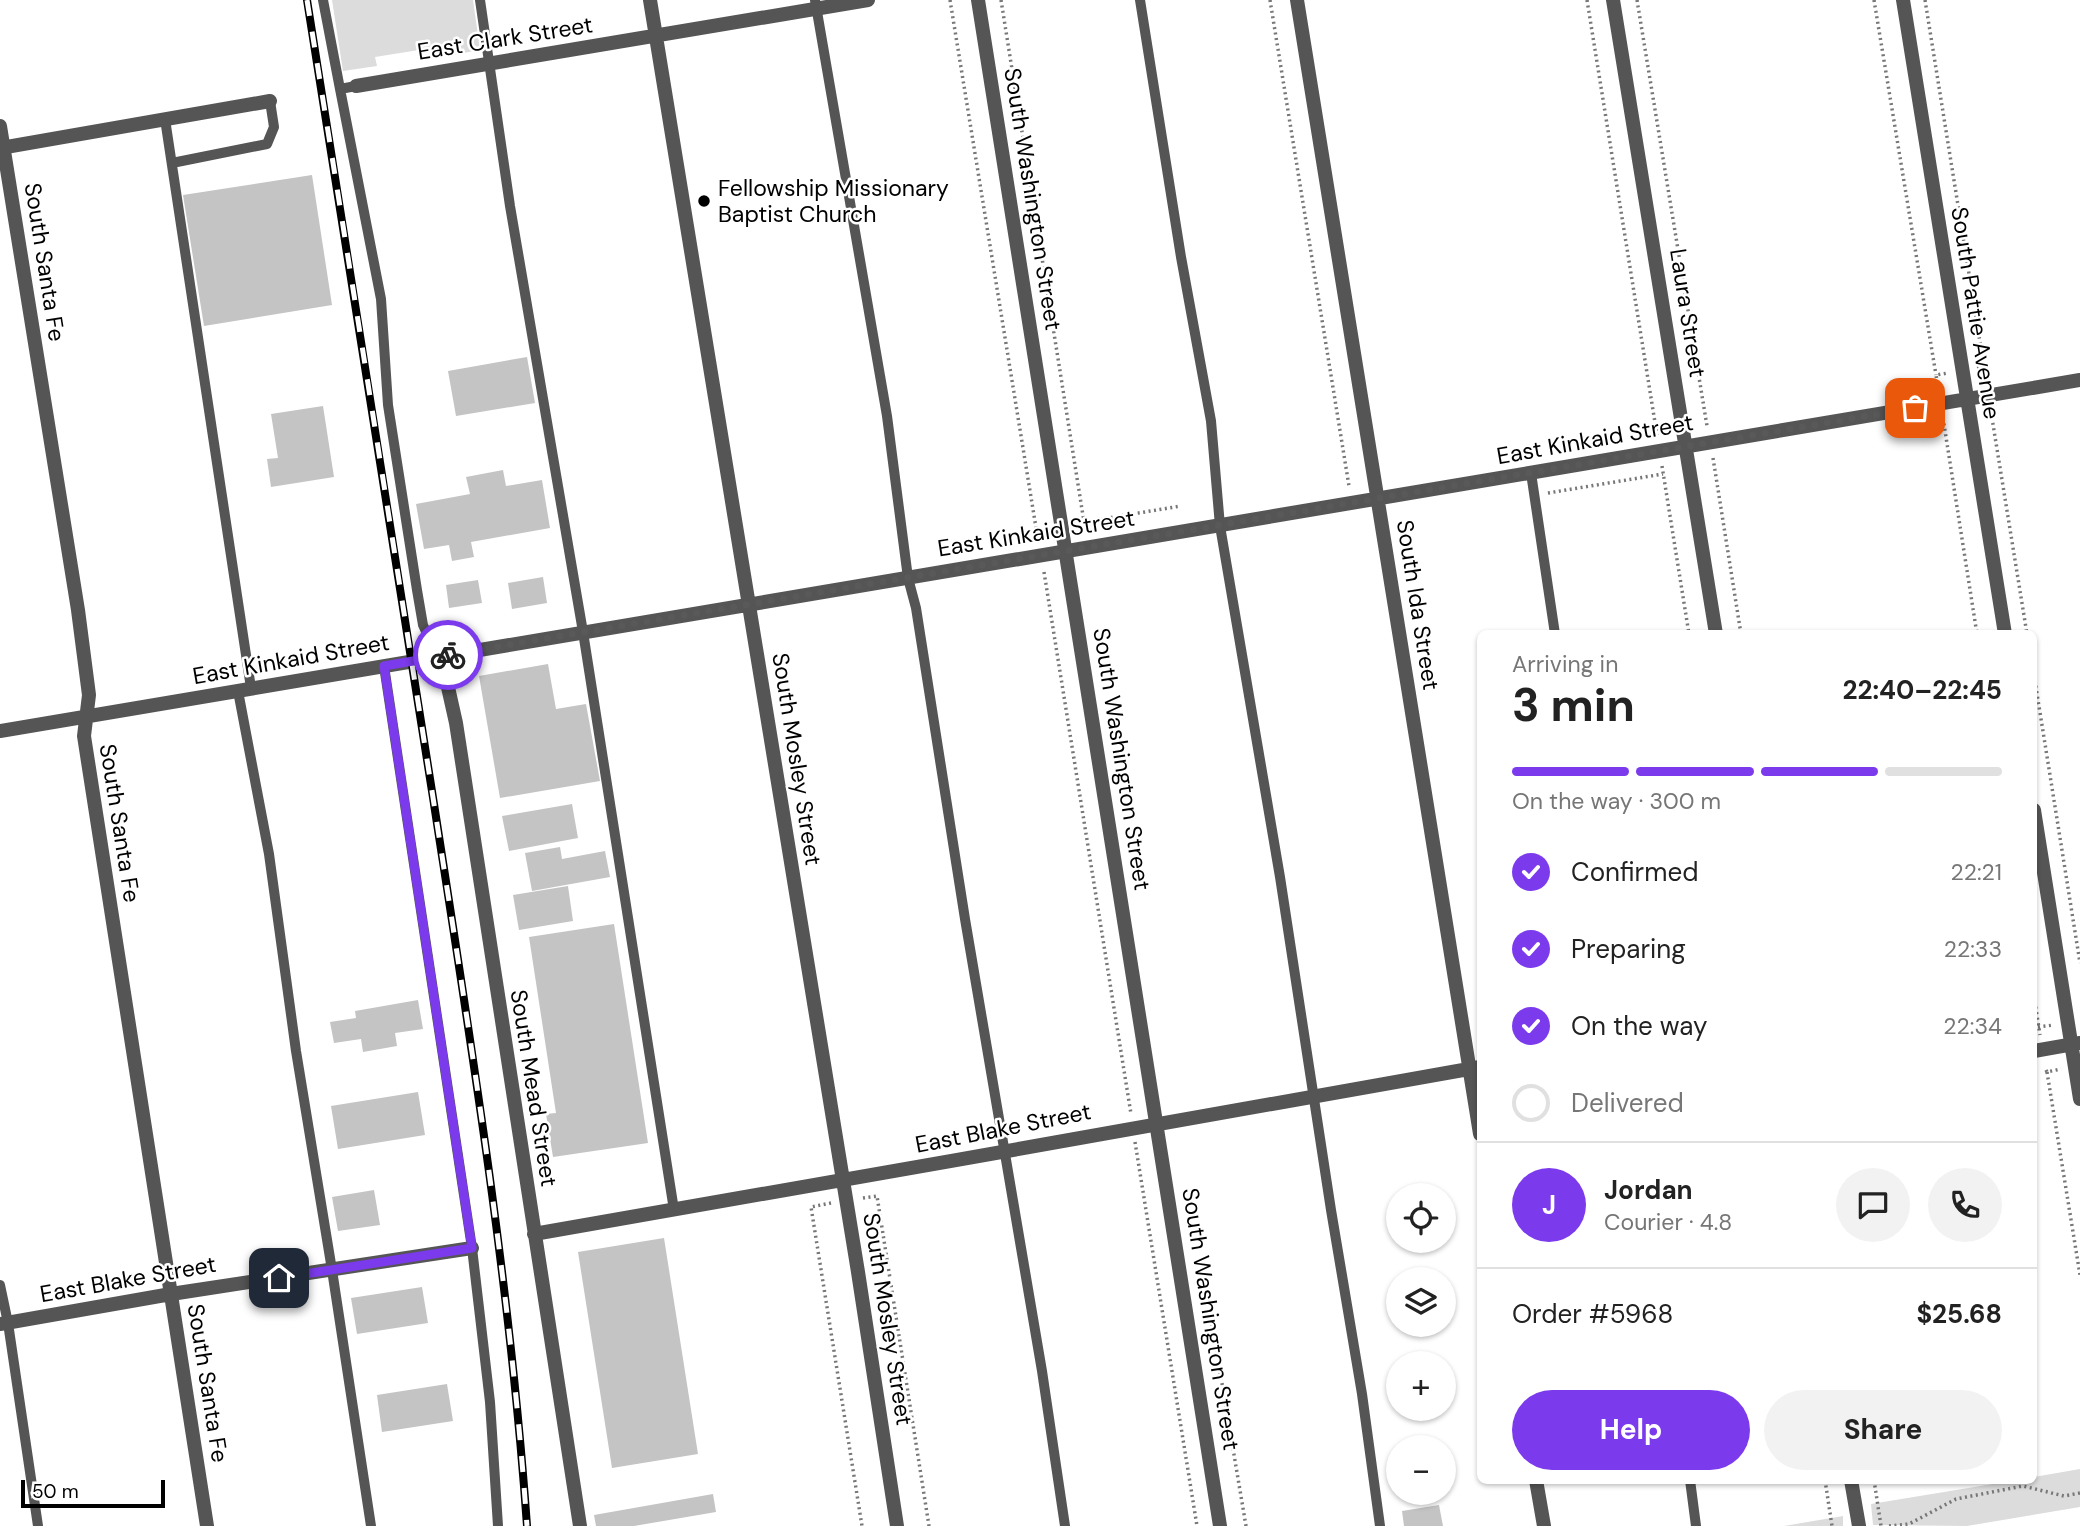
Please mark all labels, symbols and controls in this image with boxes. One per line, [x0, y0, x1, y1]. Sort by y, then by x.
street label: East Clark Street [415, 9, 595, 67]
street label: South Washington Street [997, 66, 1069, 332]
place label: Fellowship Missionary Baptist Church [718, 173, 949, 229]
street label: South Santa Fe [18, 181, 72, 343]
marker: Fellowship Missionary Baptist Church [696, 193, 712, 209]
street label: South Pattie Avenue [1944, 205, 2008, 421]
street label: Laura Street [1663, 246, 1713, 380]
pin [1885, 378, 1945, 438]
icon: bag [1896, 389, 1934, 427]
street label: East Kinkaid Street [1494, 407, 1696, 471]
street label: East Kinkaid Street [935, 503, 1137, 563]
street label: South Ida Street [1390, 518, 1446, 692]
courier [413, 620, 483, 690]
street label: South Washington Street [1086, 626, 1158, 892]
street label: East Kinkaid Street [190, 627, 392, 691]
icon: bike [429, 636, 467, 674]
text: Arriving in [1512, 649, 1618, 679]
street label: South Mosley Street [765, 651, 829, 867]
text: 22:40–22:45 [1842, 673, 2002, 707]
text: 3 min [1512, 675, 1635, 735]
street label: South Santa Fe [93, 742, 147, 904]
text: On the way · 300 m [1512, 786, 1721, 816]
icon: check [1512, 853, 1550, 891]
text: Confirmed [1571, 855, 1698, 889]
text: 22:21 [1950, 857, 2002, 887]
icon: check [1512, 930, 1550, 968]
text: Preparing [1571, 932, 1686, 966]
text: 22:33 [1944, 934, 2002, 964]
street label: South Mead Street [504, 987, 564, 1189]
icon: check [1512, 1007, 1550, 1045]
text: On the way [1571, 1009, 1707, 1043]
text: 22:34 [1943, 1011, 2002, 1041]
text: Delivered [1571, 1086, 1684, 1120]
street label: East Blake Street [913, 1096, 1093, 1160]
button: chat [1836, 1168, 1910, 1242]
button: phone [1928, 1168, 2002, 1242]
text: Jordan [1604, 1173, 1693, 1207]
map controls [1386, 1183, 1456, 1505]
button: locate [1386, 1183, 1456, 1253]
street label: South Washington Street [1175, 1186, 1247, 1452]
text: J [1542, 1188, 1556, 1222]
text: Courier · 4.8 [1604, 1207, 1732, 1237]
street label: South Mosley Street [856, 1211, 920, 1427]
pin [249, 1248, 309, 1308]
street label: East Blake Street [38, 1249, 218, 1309]
icon: home [260, 1259, 298, 1297]
button: layers [1386, 1267, 1456, 1337]
text: Order #5968 [1512, 1297, 1673, 1331]
text: $25.68 [1916, 1297, 2002, 1331]
street label: South Santa Fe [181, 1302, 235, 1464]
button: + [1386, 1351, 1456, 1421]
button: Help [1512, 1390, 1750, 1470]
button: Share [1764, 1390, 2002, 1470]
button: − [1386, 1435, 1456, 1505]
scale bar [21, 1477, 164, 1509]
text: 50 m [32, 1479, 79, 1504]

